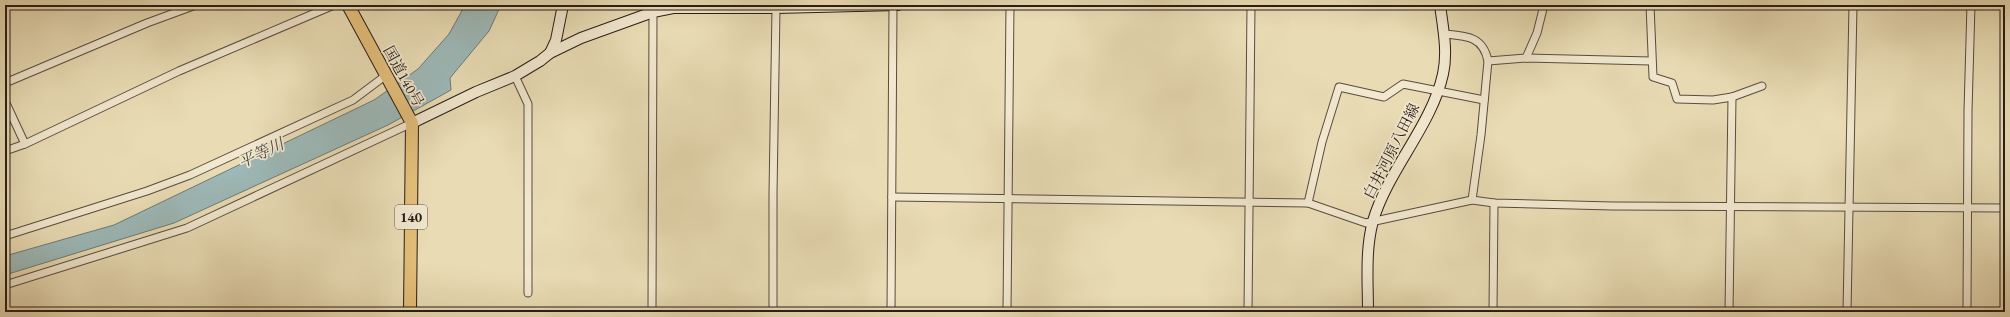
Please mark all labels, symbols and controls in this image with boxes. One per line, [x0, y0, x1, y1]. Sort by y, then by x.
street label: 国道140号 [380, 42, 428, 110]
street label: 白井河原八田線 [1359, 100, 1423, 202]
water label: 平等川 [235, 132, 289, 173]
road number: 140 [395, 205, 427, 229]

